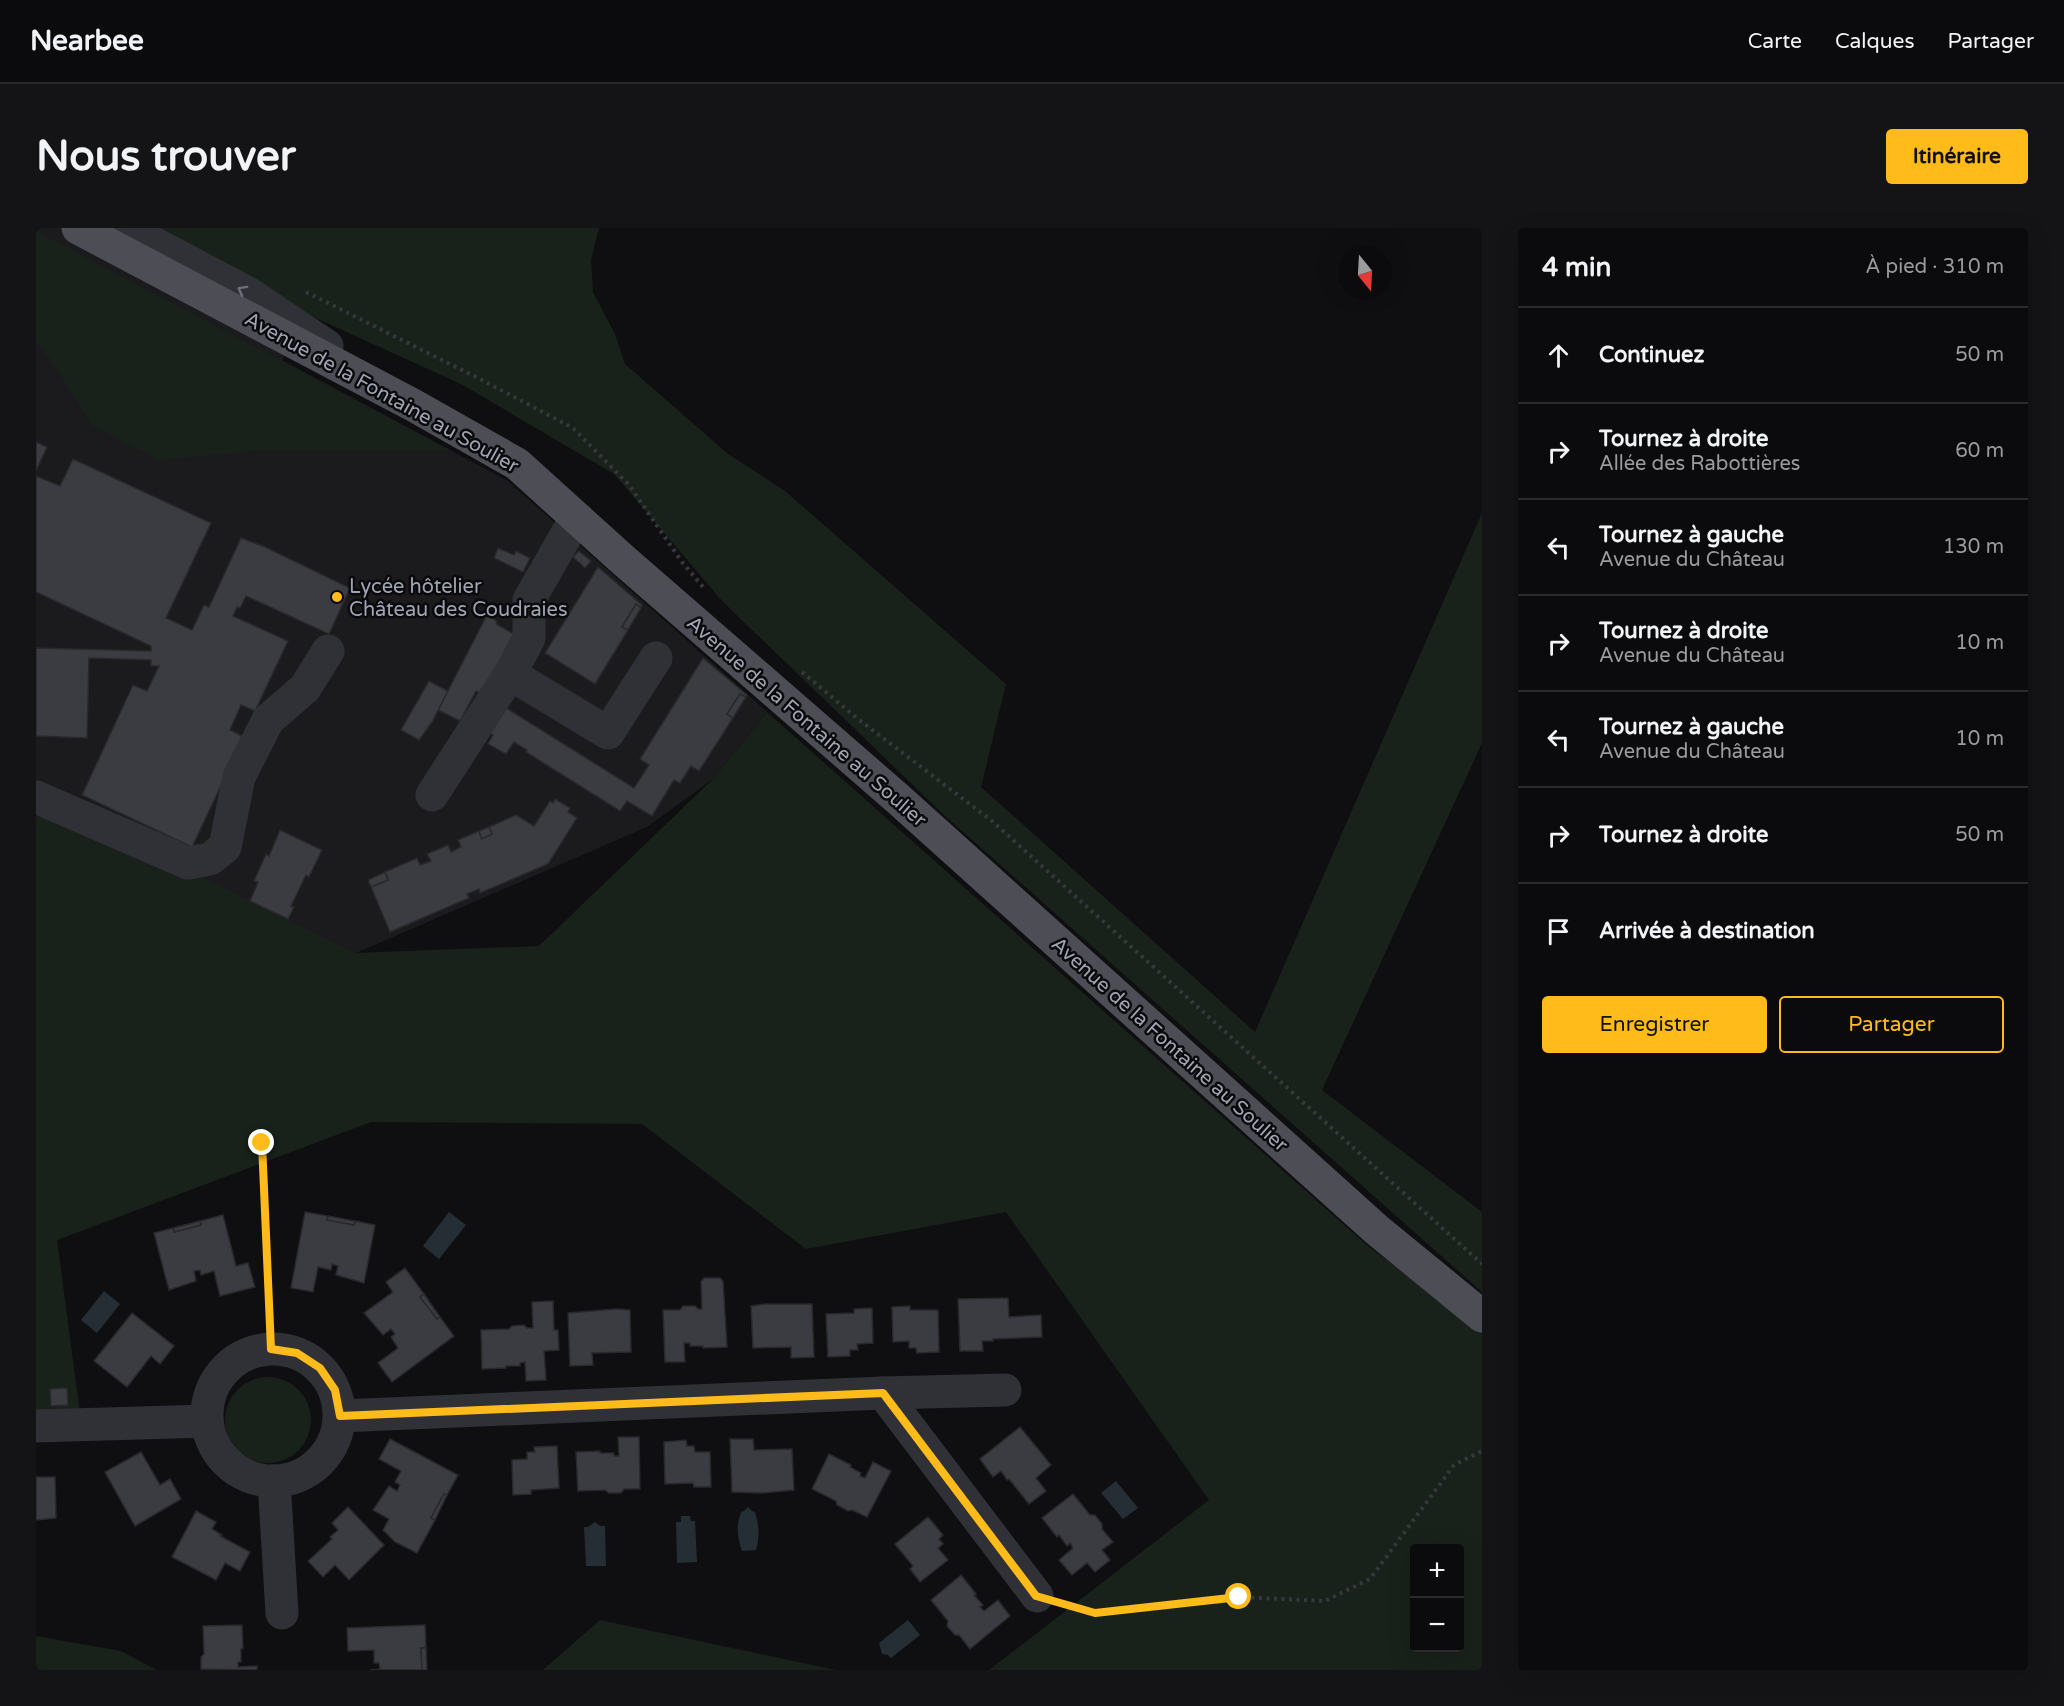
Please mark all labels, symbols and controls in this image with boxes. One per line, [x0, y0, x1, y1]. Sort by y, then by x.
text: Nearbee [30, 24, 144, 58]
text: Carte [1748, 29, 1802, 54]
text: Calques [1835, 29, 1915, 54]
text: Partager [1948, 29, 2034, 54]
button: Itinéraire [1886, 129, 2028, 184]
text: Nous trouver [36, 131, 296, 182]
north arrow [1338, 246, 1392, 300]
text: 4 min [1542, 252, 1611, 283]
text: À pied · 310 m [1866, 255, 2004, 279]
one-way arrow [238, 286, 248, 297]
street label: Avenue de la Fontaine au Soulier [240, 307, 523, 479]
icon: ahead [1542, 339, 1575, 372]
text: Continuez [1599, 342, 1704, 368]
text: 50 m [1955, 343, 2004, 367]
text: Tournez à droite [1599, 426, 1768, 452]
icon: right [1542, 435, 1575, 468]
text: 60 m [1955, 439, 2004, 463]
text: Allée des Rabottières [1599, 452, 1800, 476]
text: Tournez à gauche [1599, 522, 1784, 548]
icon: left [1542, 531, 1575, 564]
text: 130 m [1943, 535, 2004, 559]
text: Avenue du Château [1599, 548, 1785, 572]
place label: Lycée hôtelier Château des Coudraies [349, 575, 568, 622]
marker: Lycée hôtelier Château des Coudraies [330, 590, 344, 604]
street label: Avenue de la Fontaine au Soulier [682, 611, 931, 833]
text: Tournez à droite [1599, 618, 1768, 644]
icon: right [1542, 627, 1575, 660]
text: 10 m [1955, 631, 2004, 655]
text: Avenue du Château [1599, 644, 1785, 668]
text: Tournez à gauche [1599, 714, 1784, 740]
icon: left [1542, 723, 1575, 756]
text: 10 m [1955, 727, 2004, 751]
text: Avenue du Château [1599, 740, 1785, 764]
icon: right [1542, 819, 1575, 852]
text: Tournez à droite [1599, 822, 1768, 848]
text: 50 m [1955, 823, 2004, 847]
icon: arrive [1542, 915, 1575, 948]
text: Arrivée à destination [1599, 918, 1815, 944]
street label: Avenue de la Fontaine au Soulier [1046, 932, 1293, 1157]
button: Enregistrer [1542, 996, 1767, 1053]
button: Partager [1779, 996, 2004, 1053]
route end [248, 1129, 274, 1155]
map controls [1410, 1544, 1464, 1652]
button: + [1410, 1544, 1464, 1598]
route start [1225, 1583, 1251, 1609]
button: − [1410, 1598, 1464, 1652]

